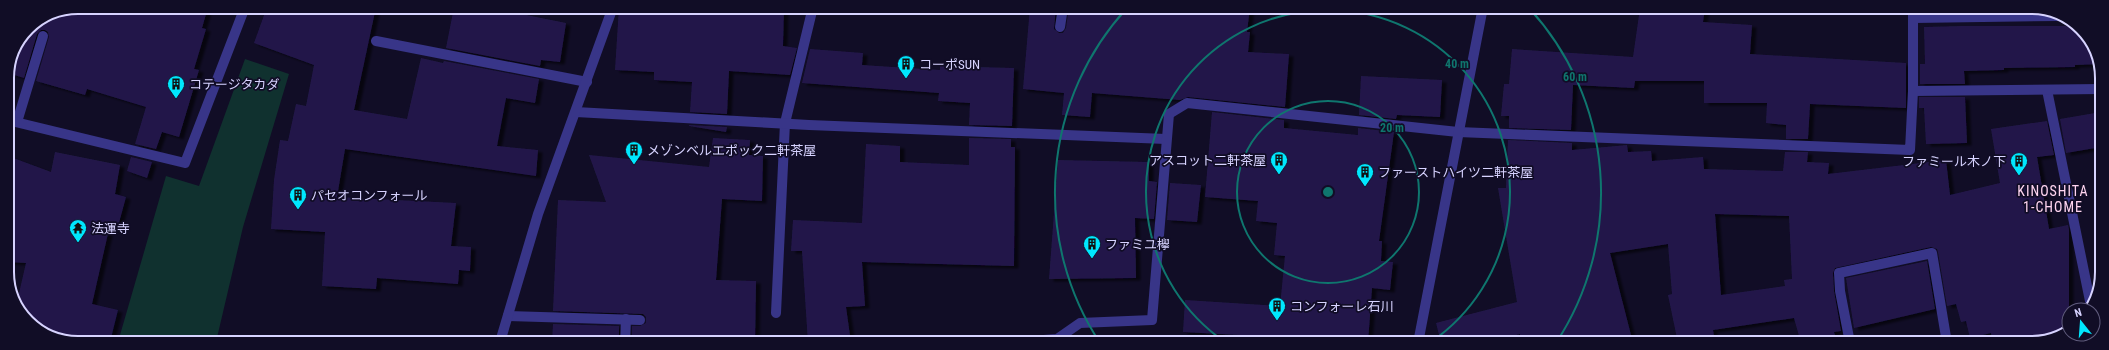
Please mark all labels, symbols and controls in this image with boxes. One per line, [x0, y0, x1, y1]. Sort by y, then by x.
building icon: コーポSUN [896, 54, 916, 79]
place label: コーポSUN [919, 57, 980, 72]
text: 40 m [1445, 57, 1469, 71]
text: 60 m [1563, 70, 1587, 84]
building icon: コテージタカダ [166, 74, 186, 99]
place label: コテージタカダ [189, 77, 279, 92]
text: 20 m [1380, 121, 1404, 135]
building icon: メゾンベルエポック二軒茶屋 [624, 140, 644, 165]
place label: メゾンベルエポック二軒茶屋 [647, 143, 816, 158]
building icon: アスコット二軒茶屋 [1269, 150, 1289, 175]
building icon: ファミール木ノ下 [2009, 151, 2029, 176]
place label: アスコット二軒茶屋 [1149, 153, 1266, 168]
place label: ファミール木ノ下 [1902, 154, 2006, 169]
building icon: ファーストハイツ二軒茶屋 [1355, 162, 1375, 187]
place label: ファーストハイツ二軒茶屋 [1378, 165, 1533, 180]
district label: KINOSHITA 1-CHOME [2017, 183, 2089, 215]
building icon: パセオコンフォール [288, 185, 308, 210]
centre of rings [1321, 185, 1335, 199]
place label: パセオコンフォール [311, 188, 428, 203]
temple icon: 法運寺 [68, 218, 88, 243]
place label: 法運寺 [91, 221, 130, 236]
building icon: ファミユ欅 [1082, 234, 1102, 259]
place label: ファミユ欅 [1105, 237, 1170, 252]
building icon: コンフォーレ石川 [1267, 296, 1287, 321]
place label: コンフォーレ石川 [1290, 299, 1394, 314]
north arrow [2061, 302, 2101, 342]
text: N [2073, 306, 2084, 320]

